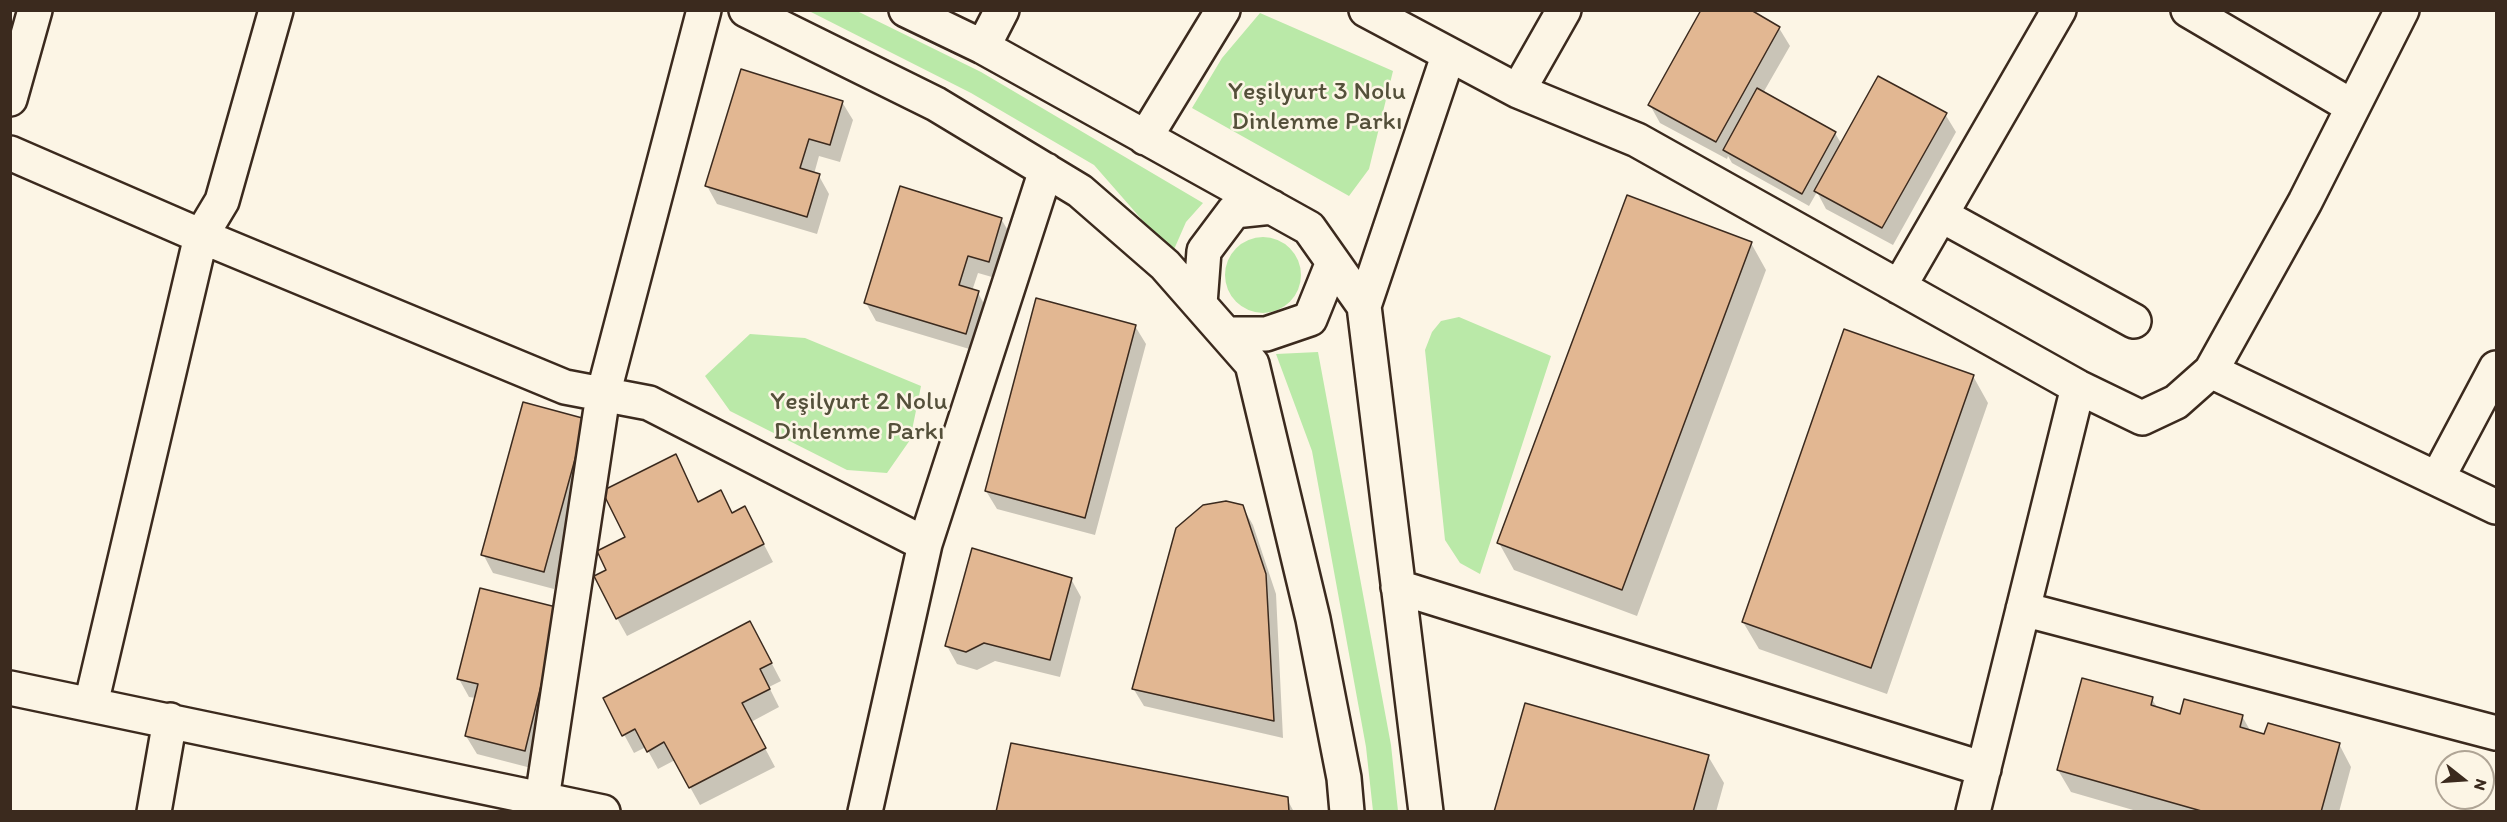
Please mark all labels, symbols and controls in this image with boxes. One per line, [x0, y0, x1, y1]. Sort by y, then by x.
park label: Yeşilyurt 3 Nolu Dinlenme Parkı [1228, 76, 1406, 138]
park label: Yeşilyurt 2 Nolu Dinlenme Parkı [770, 386, 948, 448]
north arrow [2435, 750, 2495, 810]
text: N [2470, 777, 2491, 793]

